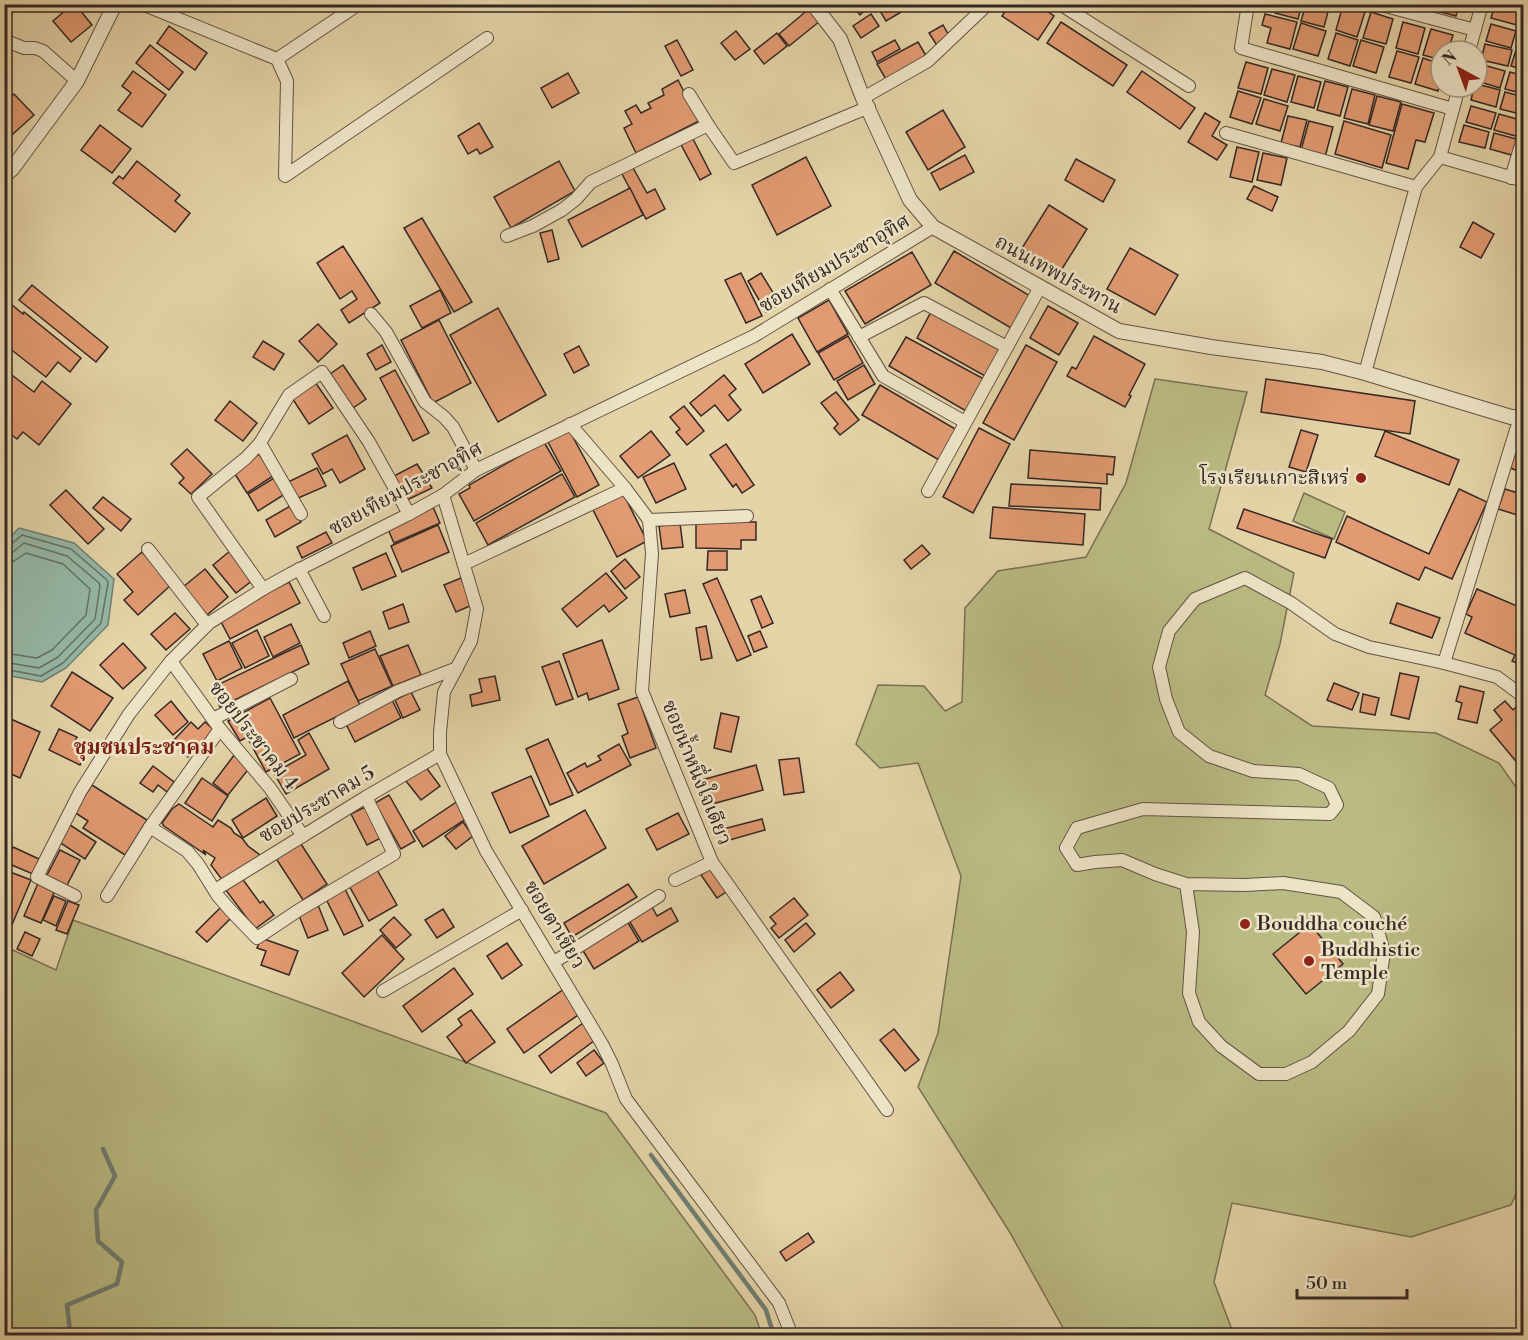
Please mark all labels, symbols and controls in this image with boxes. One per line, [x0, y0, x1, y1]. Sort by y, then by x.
north arrow [1429, 39, 1489, 99]
text: N [1438, 47, 1461, 70]
street label: ซอยเทียมประชาอุทิศ [755, 209, 915, 319]
street label: ถนนเทพประทาน [990, 230, 1126, 320]
street label: ซอยเทียมประชาอุทิศ [325, 436, 487, 542]
place label: โรงเรียนเกาะสิเหร่ [1199, 463, 1349, 491]
marker: โรงเรียนเกาะสิเหร่ [1354, 471, 1368, 485]
street label: ซอยประชาคม 4 [203, 677, 303, 795]
street label: ซอยน้ำหนึ่งใจเดียว [656, 695, 740, 849]
district label: ชุมชนประชาคม [74, 735, 214, 761]
street label: ซอยประชาคม 5 [255, 761, 379, 849]
street label: ซอยตาเขียว [518, 876, 590, 974]
place label: Bouddha couché [1256, 912, 1407, 937]
marker: Bouddha couché [1238, 917, 1252, 931]
place label: Buddhistic Temple [1320, 938, 1420, 986]
marker: Buddhistic Temple [1302, 954, 1316, 968]
scale bar [1297, 1262, 1406, 1300]
text: 50 m [1306, 1272, 1348, 1295]

